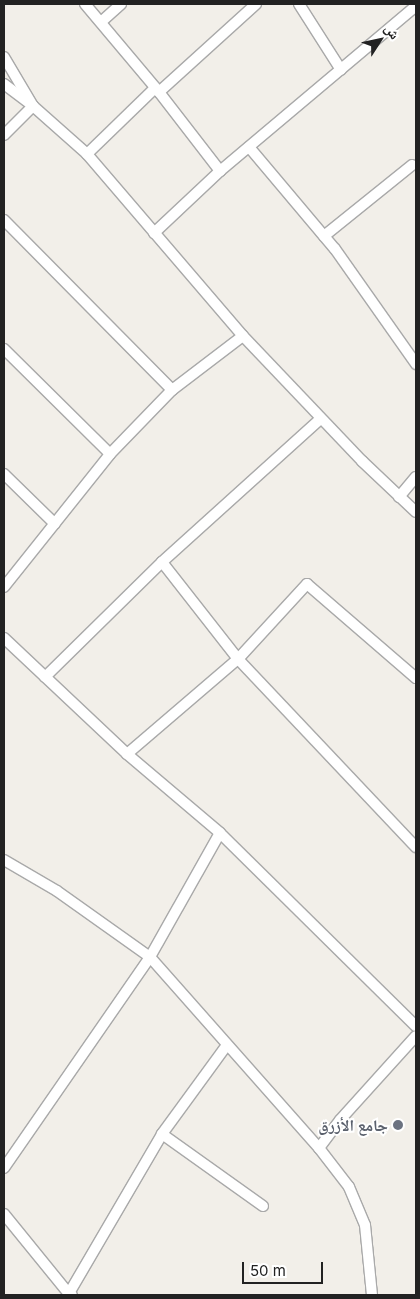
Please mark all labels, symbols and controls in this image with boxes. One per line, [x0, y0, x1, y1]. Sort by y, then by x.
north arrow [355, 15, 405, 65]
text: ش [381, 20, 404, 42]
place label: جامع الأزرق [318, 1115, 388, 1135]
marker: جامع الأزرق [392, 1119, 404, 1131]
scale bar [245, 1252, 326, 1284]
text: 50 m [250, 1261, 286, 1280]

